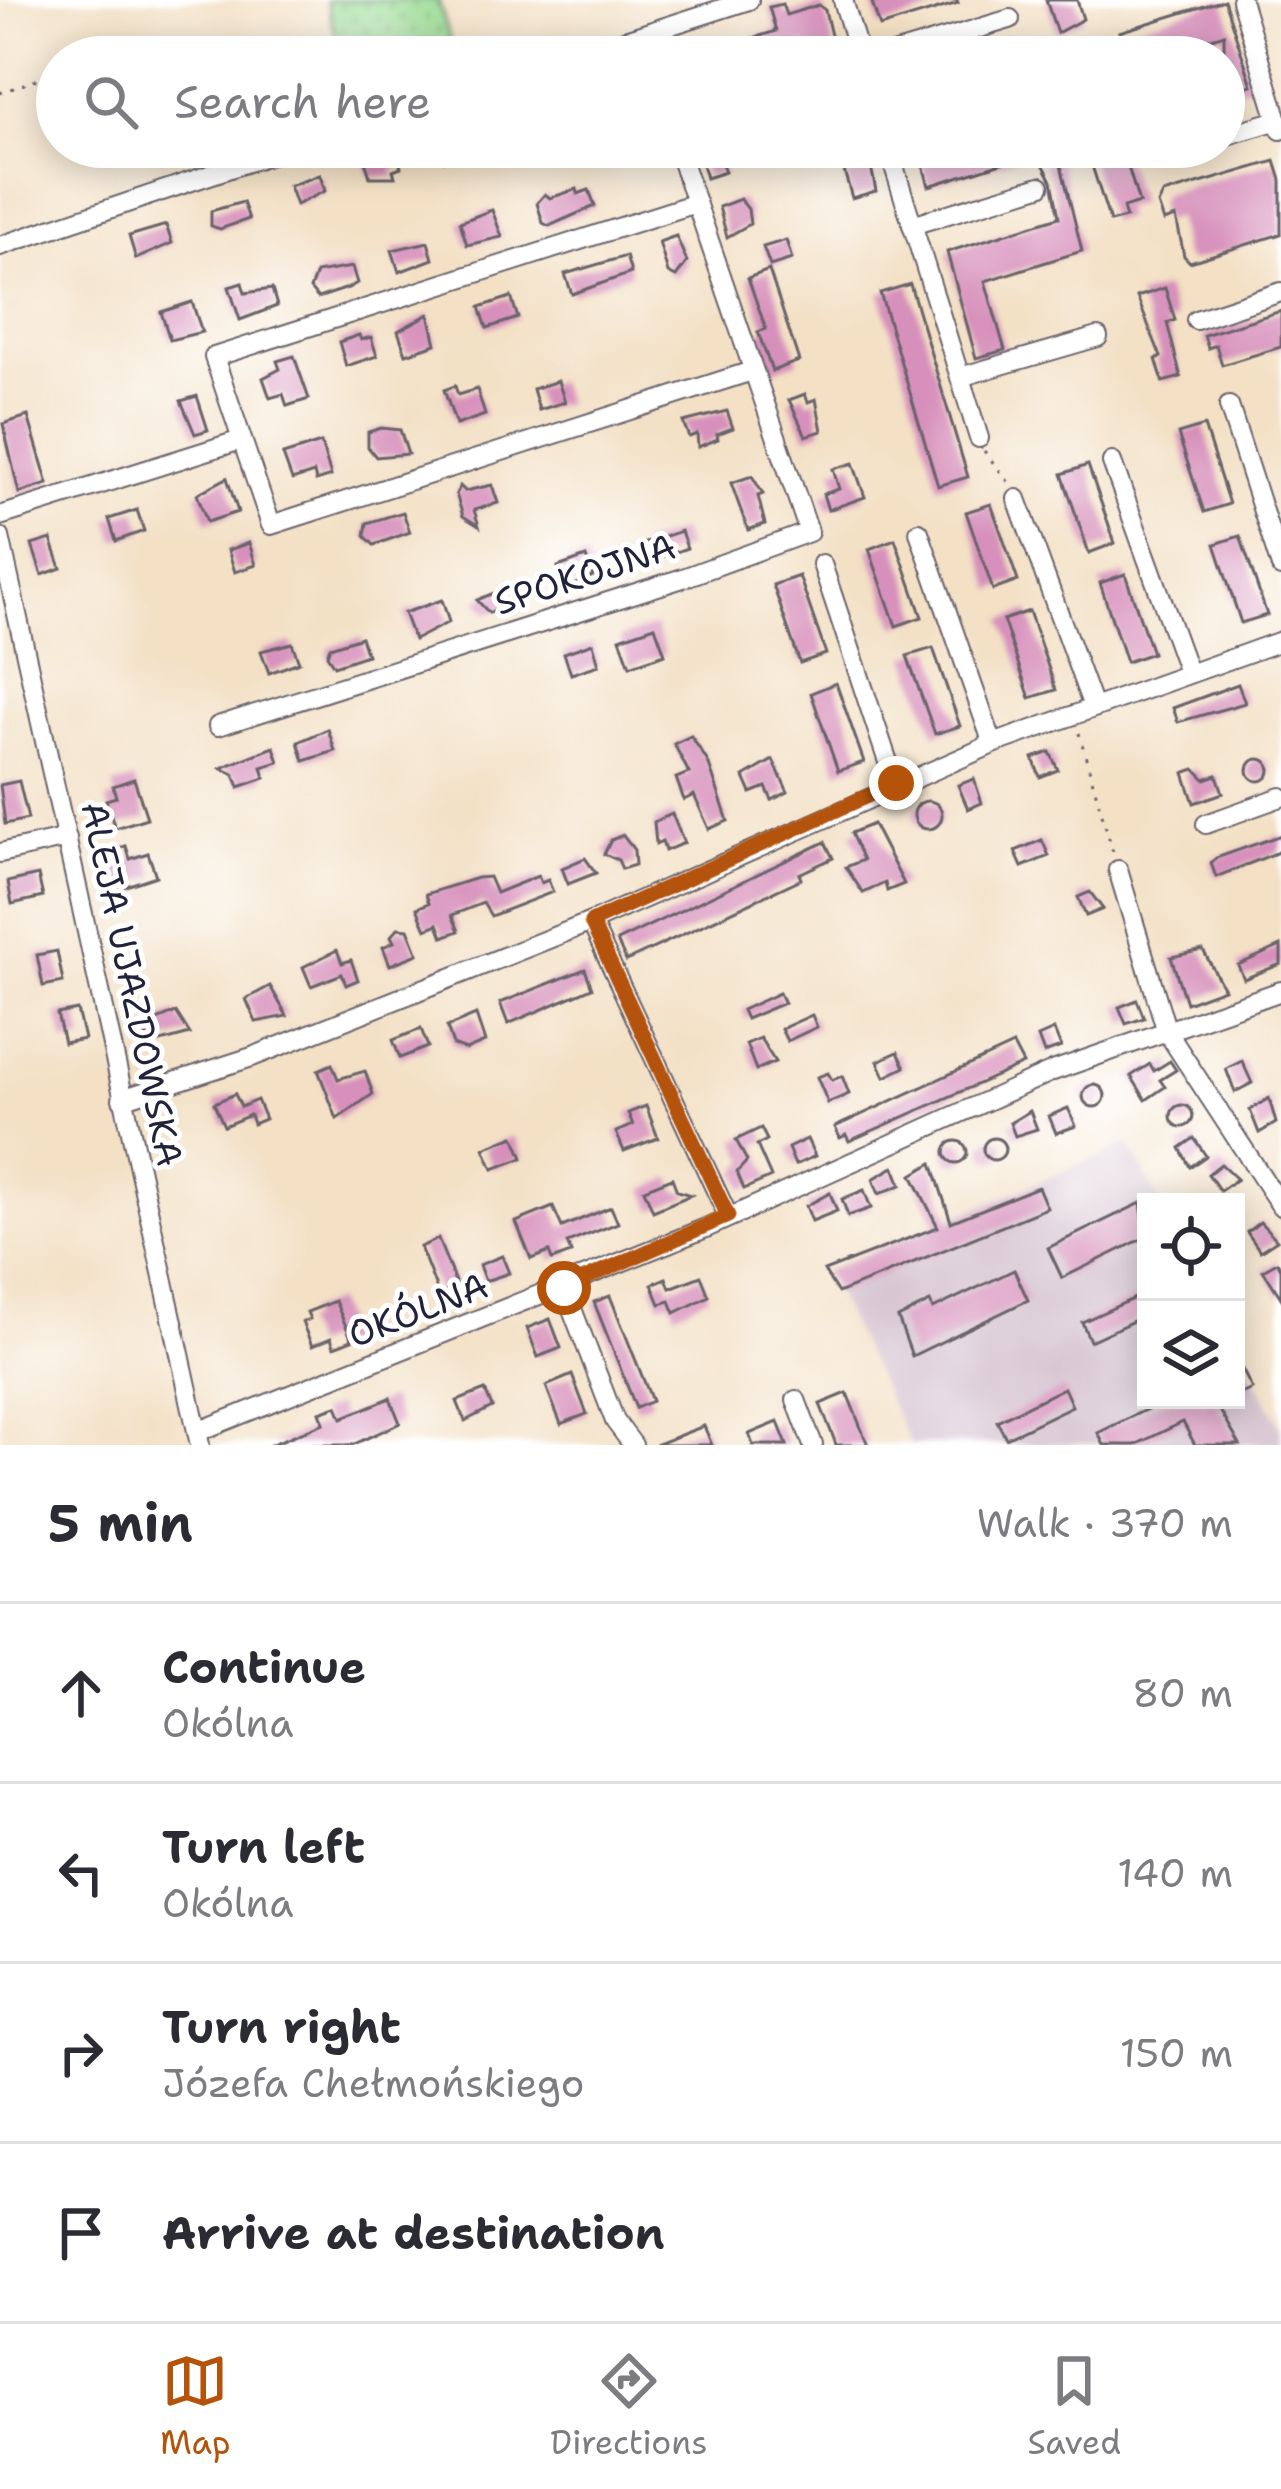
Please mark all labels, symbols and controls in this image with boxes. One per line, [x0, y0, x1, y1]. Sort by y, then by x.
search box [36, 36, 1245, 168]
icon: search [78, 69, 144, 135]
text: Search here [174, 72, 431, 132]
street label: SPOKOJNA [488, 522, 682, 626]
route end [869, 756, 923, 810]
street label: ALEJA UJAZDOWSKA [69, 797, 195, 1171]
map controls [1137, 1193, 1245, 1409]
button: locate [1137, 1193, 1245, 1301]
street label: OKÓLNA [341, 1261, 495, 1359]
route start [537, 1261, 591, 1315]
button: layers [1137, 1301, 1245, 1409]
text: 5 min [48, 1489, 193, 1557]
text: Walk · 370 m [977, 1497, 1233, 1549]
text: Continue [162, 1637, 366, 1697]
icon: ahead [48, 1660, 114, 1726]
text: 80 m [1132, 1667, 1233, 1719]
text: Okólna [162, 1697, 294, 1749]
text: Turn left [162, 1817, 365, 1877]
icon: left [48, 1840, 114, 1906]
text: 140 m [1117, 1847, 1233, 1899]
text: Okólna [162, 1877, 294, 1929]
text: Turn right [162, 1997, 401, 2057]
icon: right [48, 2020, 114, 2086]
text: 150 m [1120, 2027, 1233, 2079]
text: Józefa Chełmońskiego [162, 2057, 584, 2109]
icon: arrive [48, 2200, 114, 2266]
text: Arrive at destination [162, 2203, 665, 2263]
tab: Map [160, 2348, 231, 2465]
tab: Directions [550, 2348, 708, 2465]
tab: Saved [1027, 2348, 1121, 2465]

